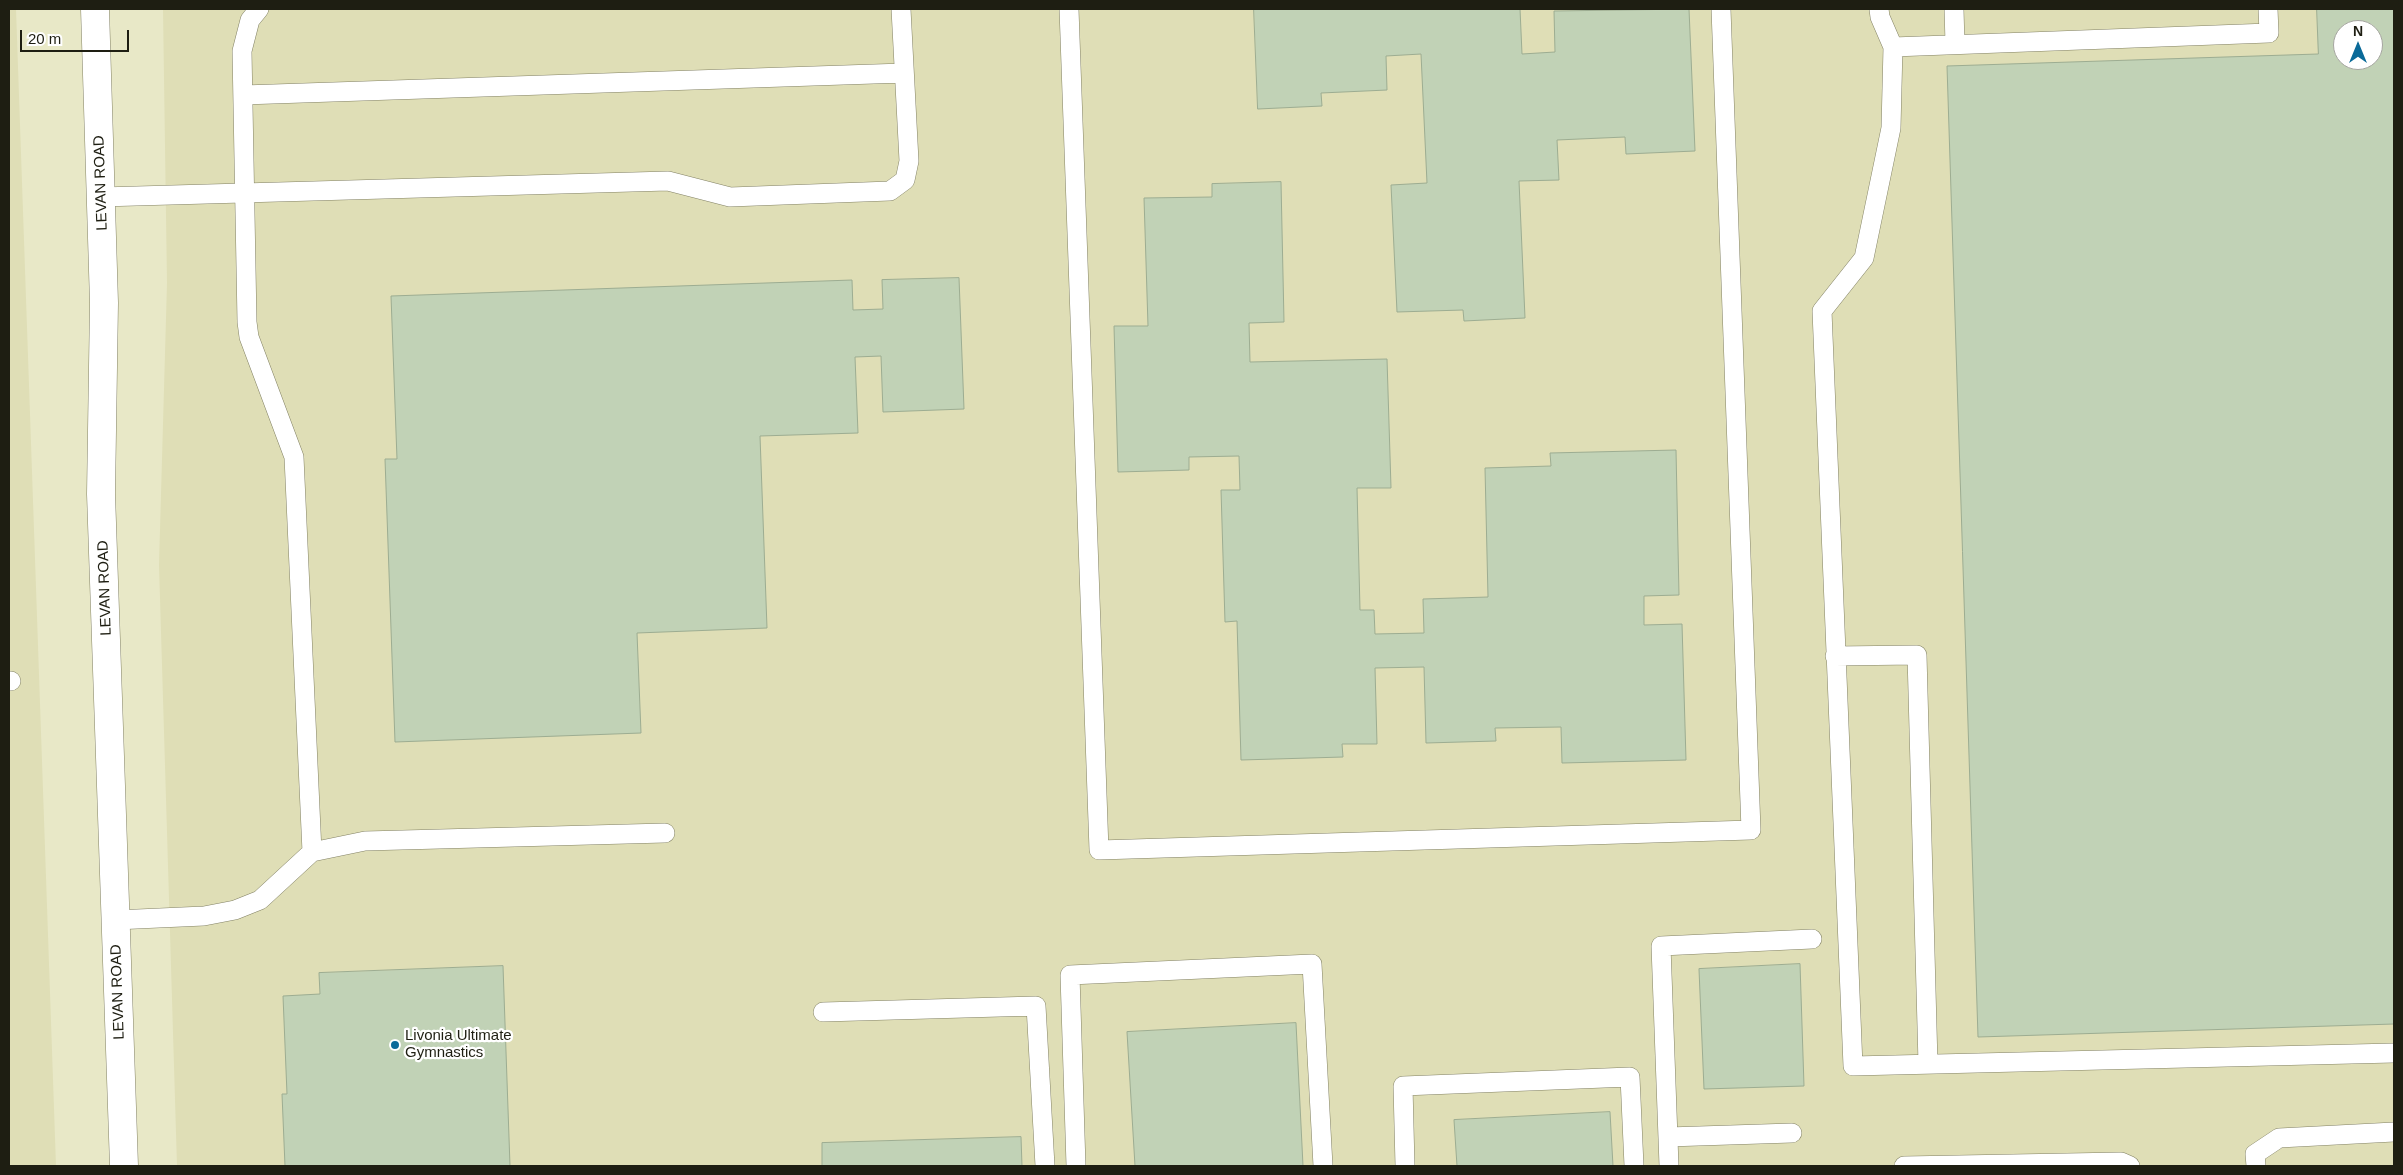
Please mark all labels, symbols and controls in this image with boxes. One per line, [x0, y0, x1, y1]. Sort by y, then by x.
scale bar [22, 20, 131, 52]
north arrow [2333, 20, 2383, 70]
text: N [2353, 23, 2363, 39]
text: 20 m [28, 30, 61, 47]
street label: LEVAN ROAD [90, 135, 112, 231]
street label: LEVAN ROAD [94, 540, 116, 636]
street label: LEVAN ROAD [107, 944, 129, 1040]
place label: Livonia Ultimate Gymnastics [405, 1027, 512, 1062]
marker: Livonia Ultimate Gymnastics [389, 1039, 401, 1051]

